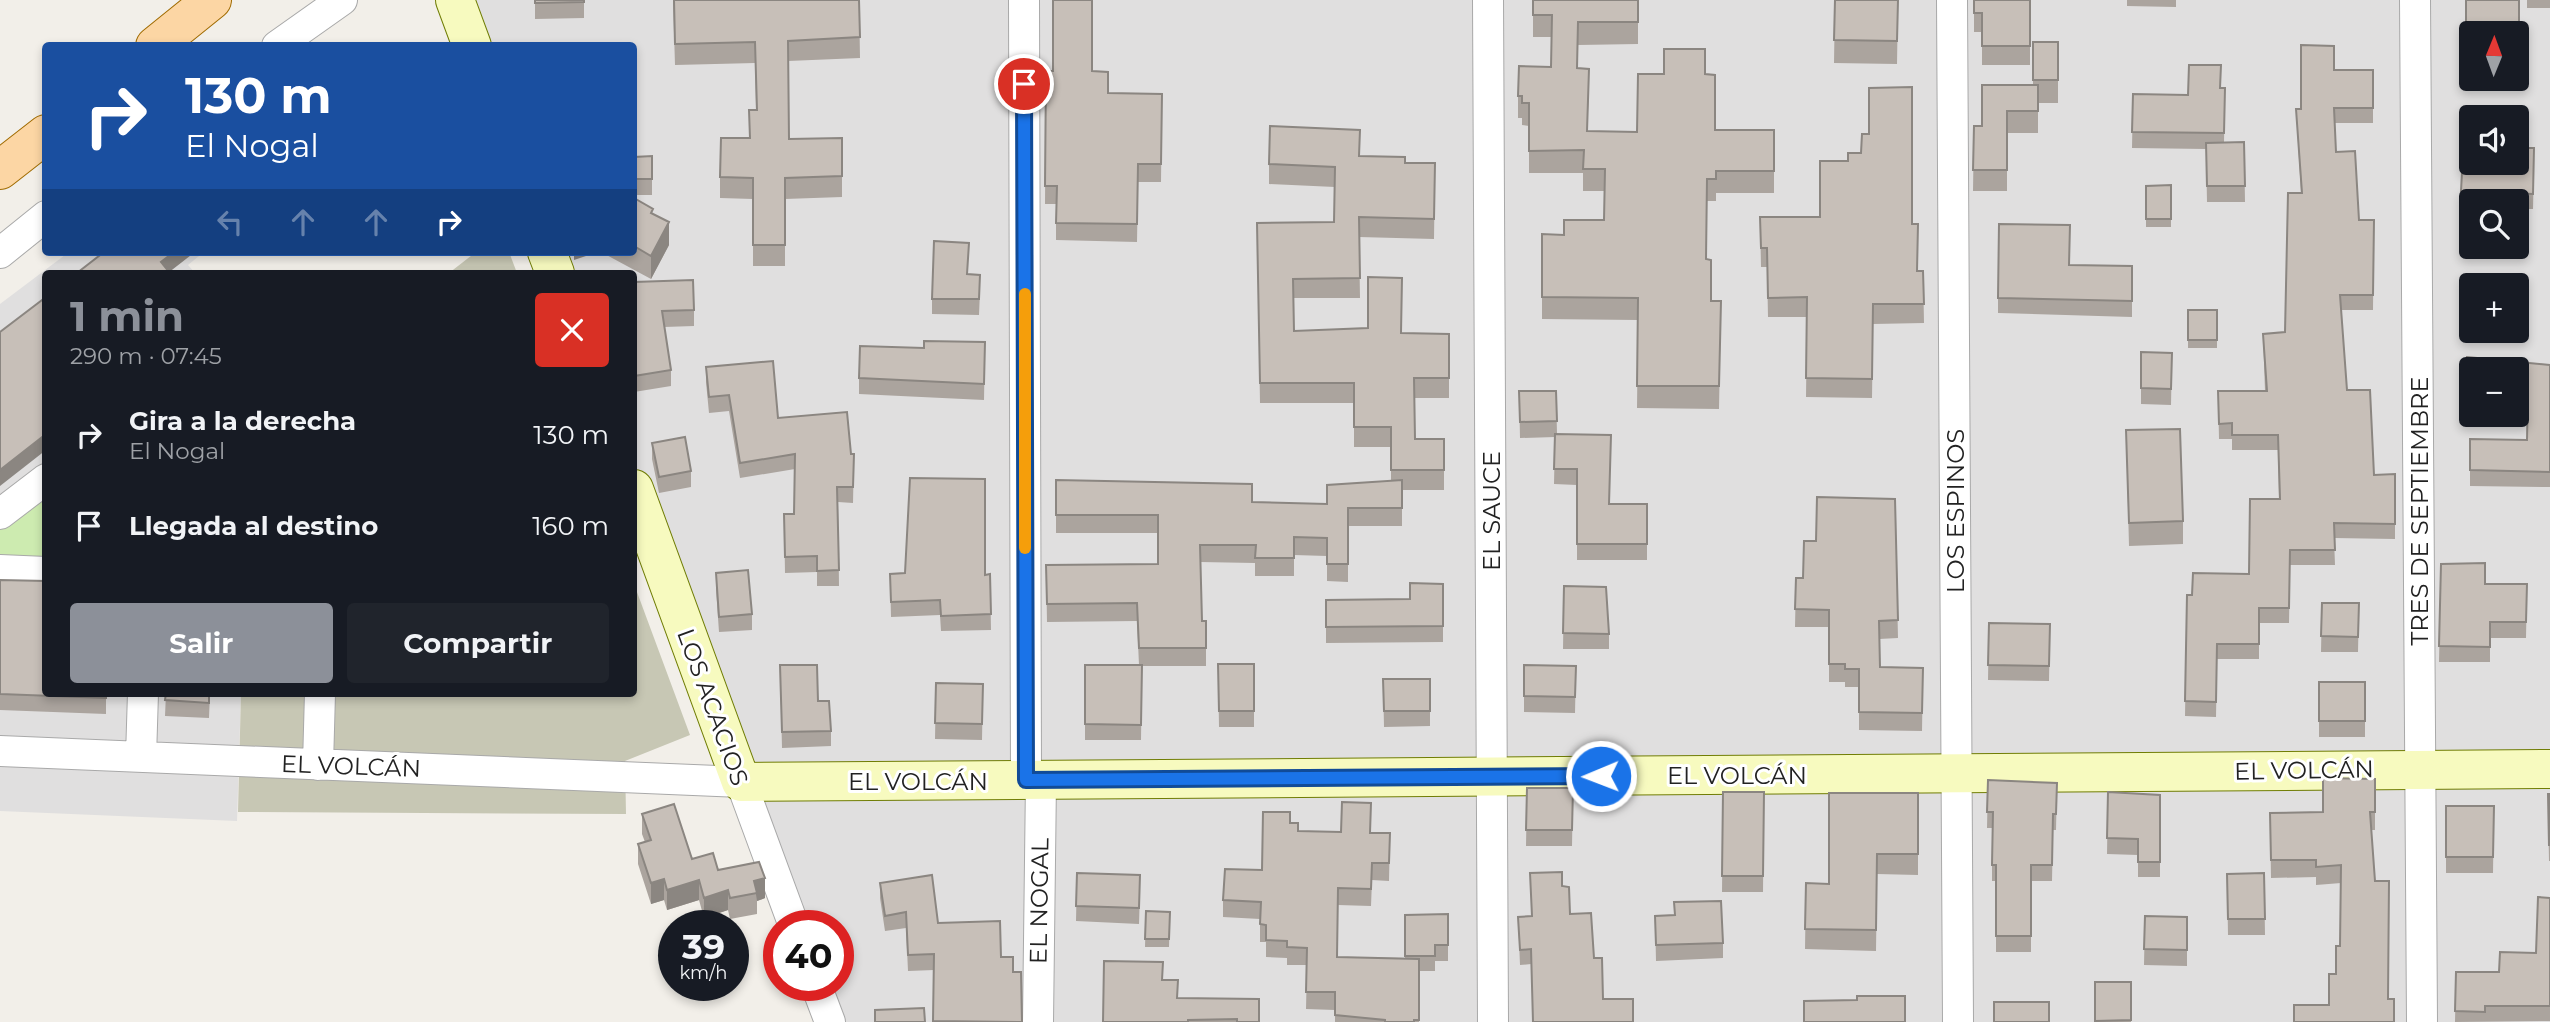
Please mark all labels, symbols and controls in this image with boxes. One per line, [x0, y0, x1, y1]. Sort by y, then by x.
north arrow [2459, 21, 2529, 91]
map controls [2459, 21, 2529, 427]
pin [994, 54, 1054, 114]
icon: arrive [1005, 65, 1043, 103]
text: 130 m [185, 66, 332, 125]
icon: right [70, 70, 161, 161]
button: sound [2459, 105, 2529, 175]
text: El Nogal [185, 126, 319, 165]
button: search [2459, 189, 2529, 259]
icon: left [211, 203, 249, 241]
icon: ahead [284, 203, 322, 241]
icon: ahead [357, 203, 395, 241]
icon: right [430, 203, 468, 241]
button: + [2459, 273, 2529, 343]
text: 1 min [70, 290, 184, 342]
button: close [535, 293, 609, 367]
text: 290 m · 07:45 [70, 342, 222, 370]
button: − [2459, 357, 2529, 427]
street label: TRES DE SEPTIEMBRE [2405, 376, 2434, 646]
text: Gira a la derecha [129, 405, 356, 437]
icon: right [70, 416, 108, 454]
text: 130 m [533, 419, 609, 451]
street label: LOS ESPINOS [1941, 429, 1970, 593]
text: El Nogal [129, 437, 225, 465]
street label: EL SAUCE [1477, 451, 1506, 571]
icon: arrive [70, 507, 108, 545]
text: Llegada al destino [129, 510, 378, 542]
text: 160 m [532, 510, 609, 542]
button: Salir [70, 603, 333, 683]
button: Compartir [347, 603, 609, 683]
street label: LOS ACACIOS [671, 625, 755, 789]
position arrow [1564, 739, 1638, 813]
street label: EL VOLCÁN [281, 749, 421, 783]
street label: EL VOLCÁN [2234, 754, 2374, 786]
street label: EL VOLCÁN [1667, 761, 1807, 790]
street label: EL VOLCÁN [848, 767, 988, 796]
street label: EL NOGAL [1023, 838, 1055, 964]
speed limit sign: 40 [763, 910, 854, 1001]
text: 39 [682, 925, 725, 968]
text: km/h [679, 962, 728, 984]

